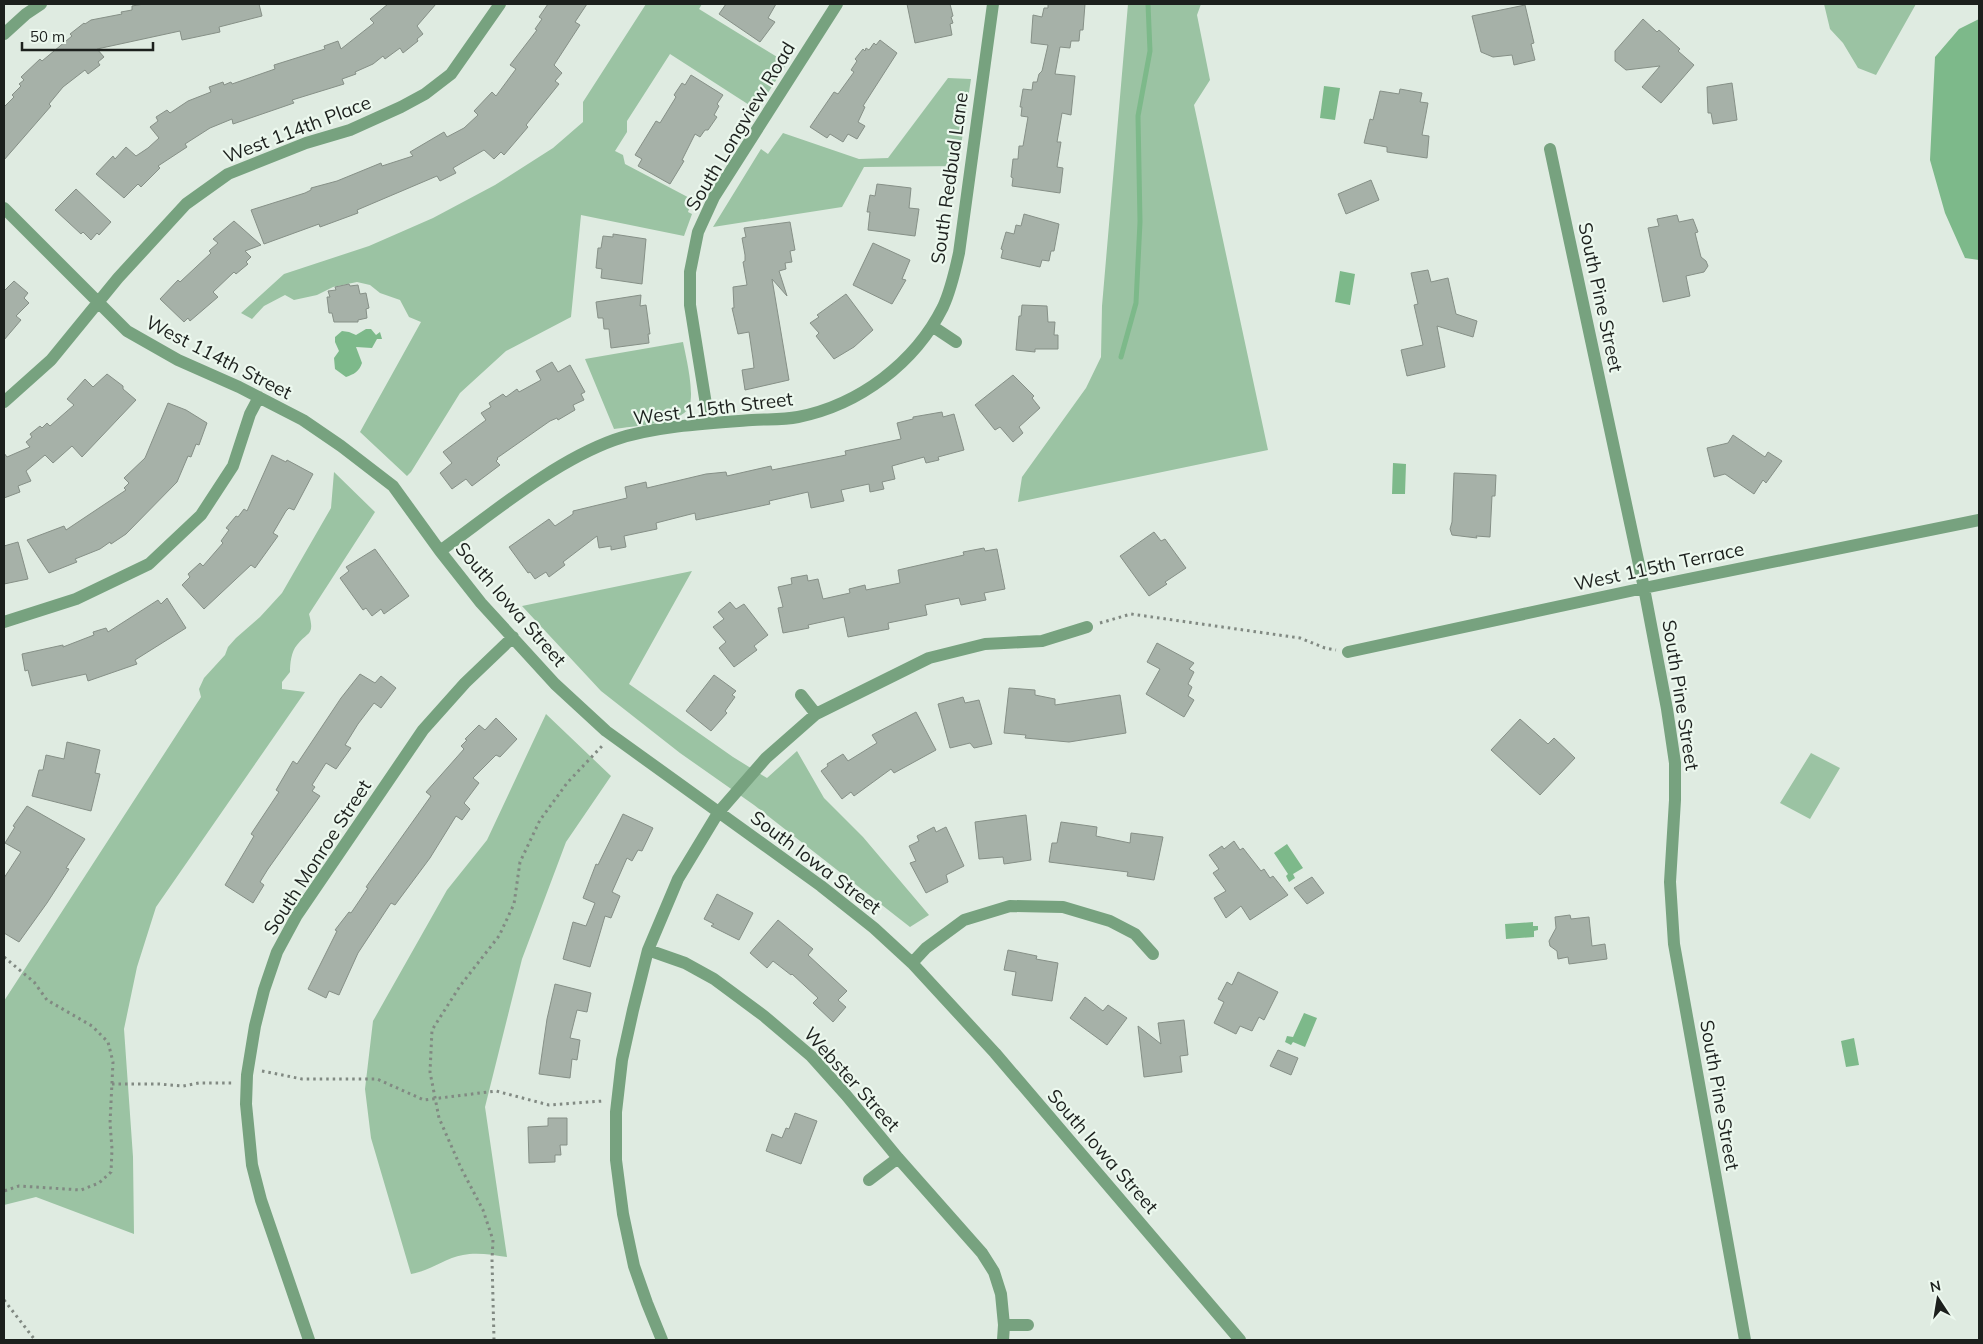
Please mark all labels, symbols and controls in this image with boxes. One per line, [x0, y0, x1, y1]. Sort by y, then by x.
scale bar [22, 20, 154, 52]
text: 50 m [30, 27, 65, 46]
street label: South Longview Road [680, 37, 800, 215]
street label: West 114th Place [220, 90, 374, 168]
street label: South Redbud Lane [925, 91, 973, 265]
street label: South Pine Street [1573, 220, 1629, 374]
street label: West 114th Street [142, 310, 296, 404]
street label: West 115th Street [632, 386, 795, 430]
street label: West 115th Terrace [1572, 536, 1746, 596]
street label: South Iowa Street [450, 537, 572, 671]
street label: South Pine Street [1657, 618, 1705, 772]
street label: South Monroe Street [258, 775, 376, 939]
street label: South Iowa Street [746, 805, 886, 919]
street label: South Pine Street [1695, 1018, 1745, 1172]
street label: Webster Street [799, 1022, 905, 1136]
street label: South Iowa Street [1042, 1084, 1164, 1218]
north arrow [1913, 1274, 1963, 1324]
text: N [1928, 1276, 1942, 1296]

